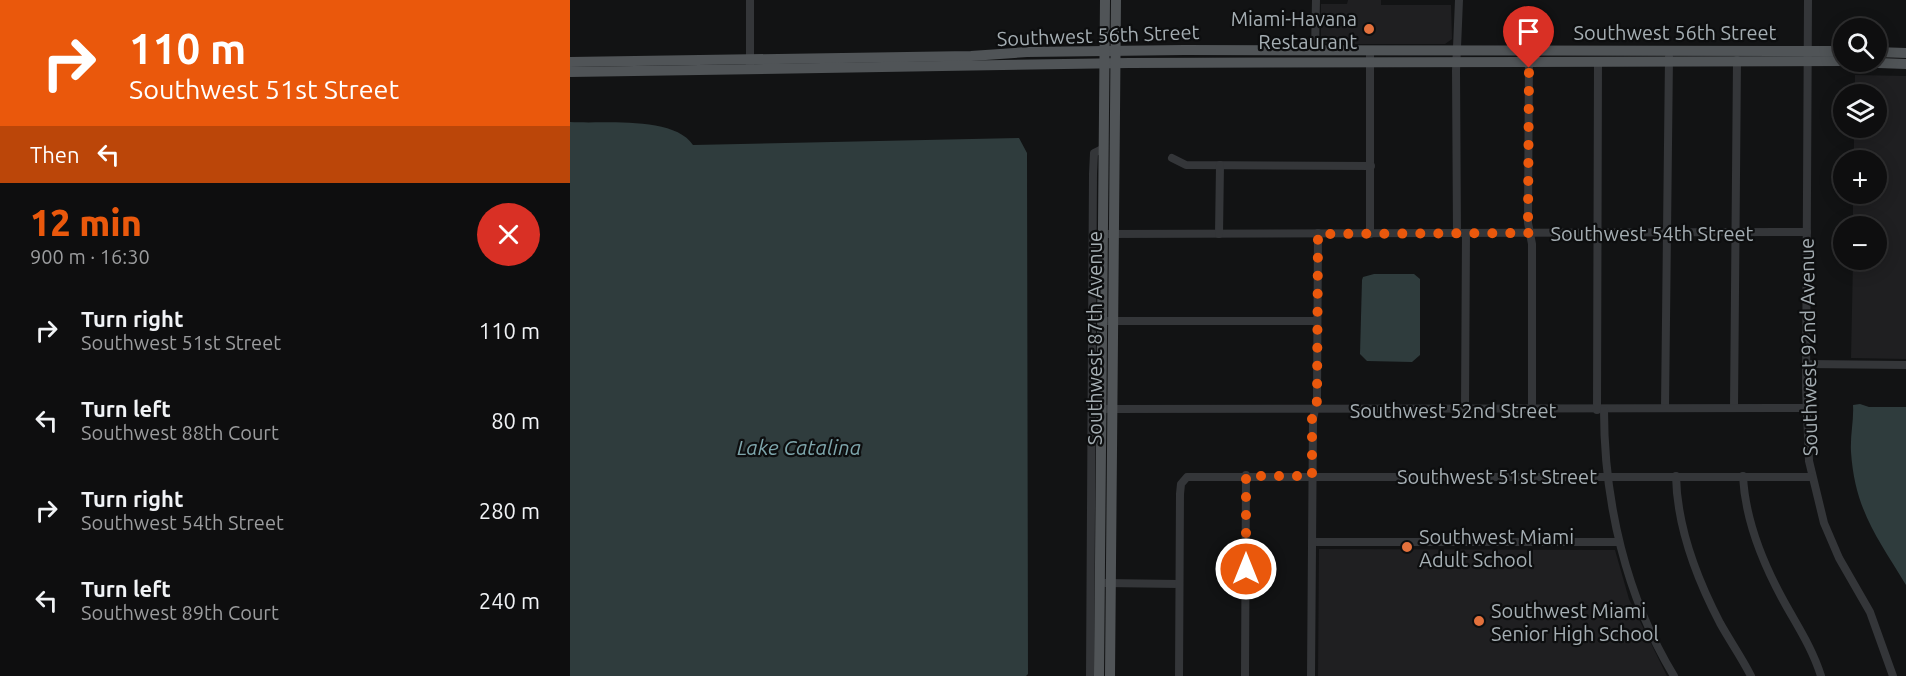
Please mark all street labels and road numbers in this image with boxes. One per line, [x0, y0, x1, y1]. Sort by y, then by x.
street label: Southwest 56th Street [996, 20, 1200, 50]
street label: Southwest 56th Street [1574, 21, 1777, 44]
street label: Southwest 54th Street [1551, 222, 1754, 245]
street label: Southwest 87th Avenue [1083, 231, 1106, 445]
street label: Southwest 92nd Avenue [1795, 238, 1821, 456]
street label: Southwest 52nd Street [1350, 399, 1556, 422]
street label: Southwest 51st Street [1397, 465, 1597, 488]

